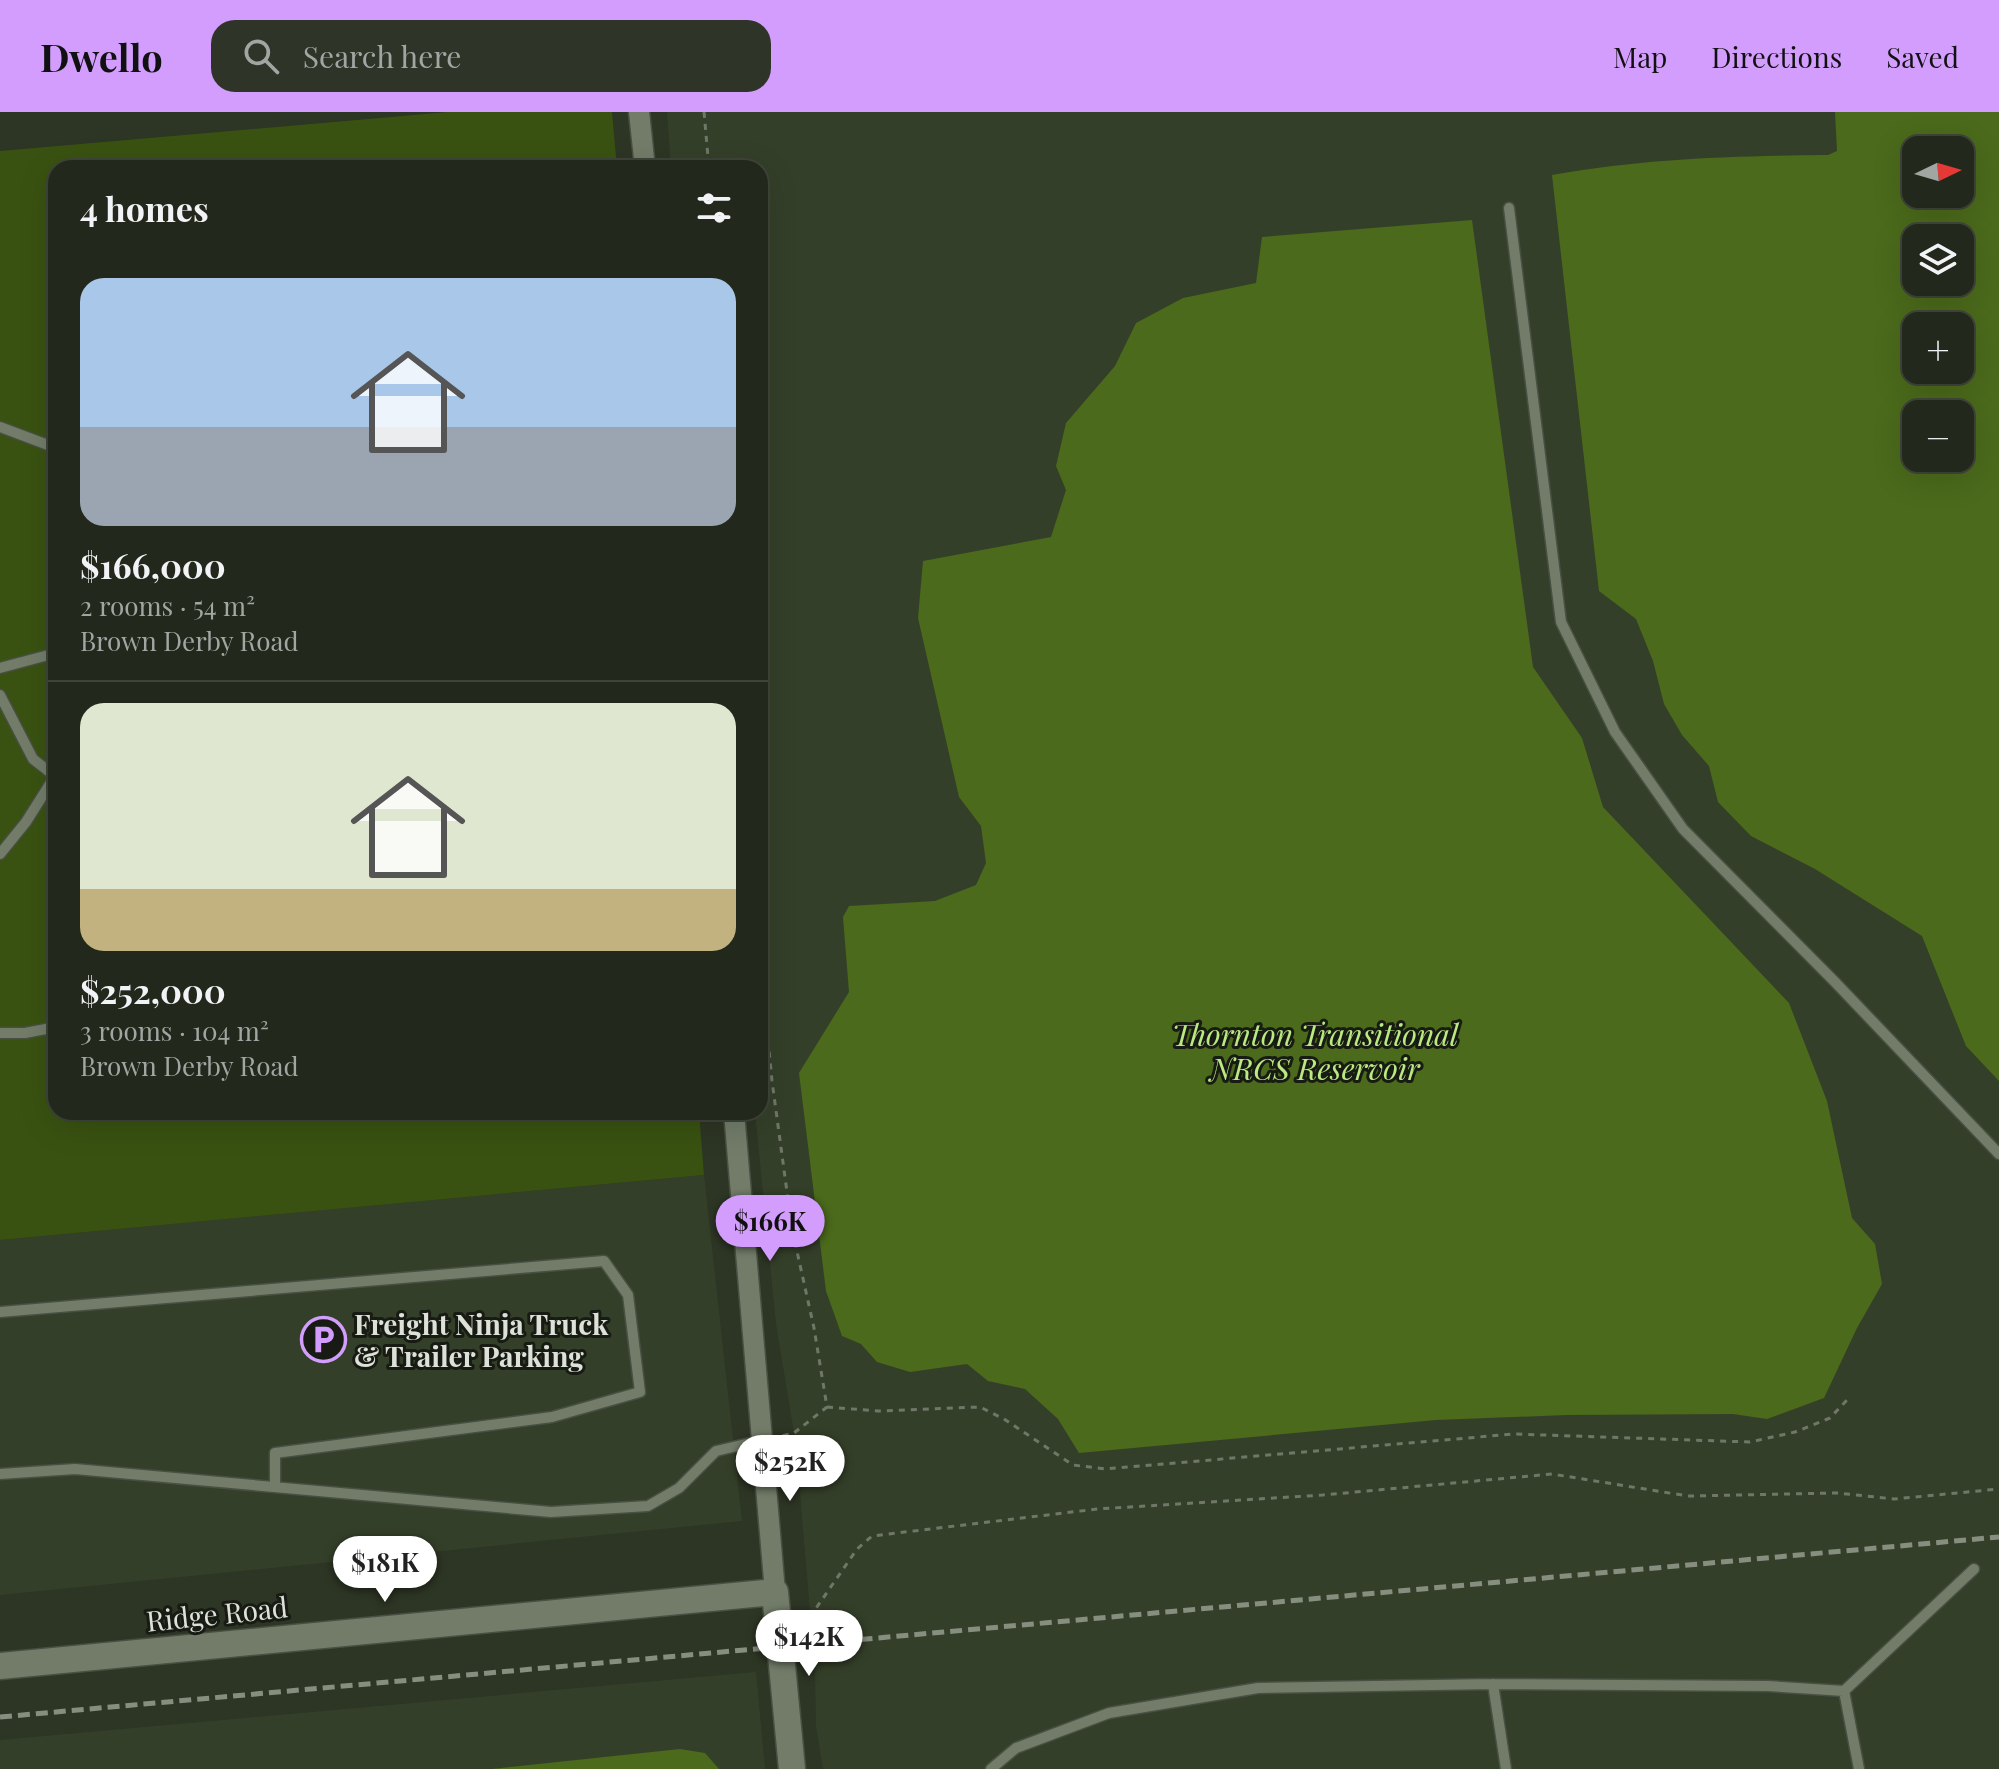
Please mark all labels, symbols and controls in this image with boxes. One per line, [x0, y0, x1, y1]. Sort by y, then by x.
search box [211, 20, 771, 92]
text: Dwello [40, 31, 163, 82]
icon: search [239, 34, 283, 78]
text: Search here [303, 36, 461, 76]
text: Map [1613, 38, 1667, 75]
text: Directions [1711, 38, 1842, 75]
text: Saved [1886, 38, 1959, 75]
north arrow [1902, 136, 1974, 208]
map controls [1902, 136, 1974, 472]
text: 4 homes [80, 185, 209, 231]
icon: filters [692, 186, 736, 230]
button: layers [1902, 224, 1974, 296]
button: + [1902, 312, 1974, 384]
icon: home [336, 330, 480, 474]
button: − [1902, 400, 1974, 472]
text: $166,000 [80, 542, 226, 588]
text: 2 rooms · 54 m² [80, 588, 255, 623]
text: Brown Derby Road [80, 623, 299, 658]
icon: home [336, 755, 480, 899]
text: $252,000 [80, 967, 226, 1013]
text: 3 rooms · 104 m² [80, 1013, 269, 1048]
water label: Thornton Transitional NRCS Reservoir [1172, 1014, 1460, 1088]
text: Brown Derby Road [80, 1048, 299, 1083]
pin: $166K [714, 1195, 826, 1263]
text: $166K [734, 1203, 806, 1238]
place label: Freight Ninja Truck & Trailer Parking [354, 1305, 609, 1374]
parking icon: Freight Ninja Truck & Trailer Parking [299, 1315, 347, 1363]
pin: $252K [734, 1435, 846, 1503]
text: $252K [754, 1443, 826, 1478]
pin: $181K [329, 1536, 441, 1604]
text: $181K [351, 1544, 419, 1579]
street label: Ridge Road [144, 1587, 290, 1639]
pin: $142K [753, 1610, 865, 1678]
text: $142K [774, 1618, 844, 1653]

